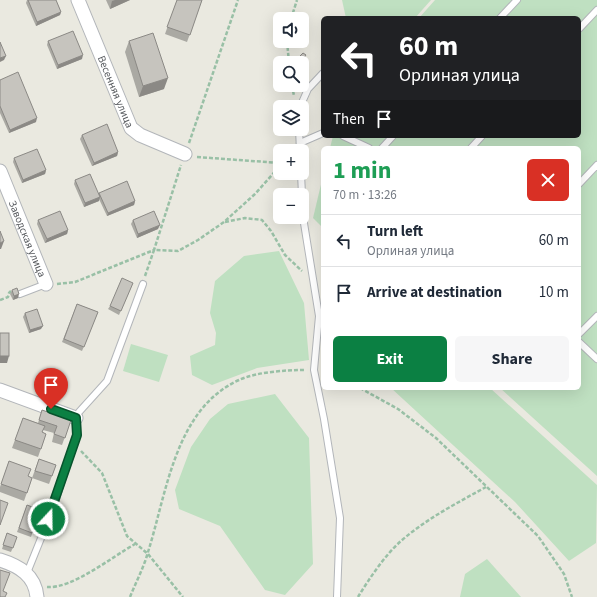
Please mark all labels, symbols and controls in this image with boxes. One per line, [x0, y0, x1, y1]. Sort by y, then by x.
map controls [273, 12, 309, 224]
button: sound [273, 12, 309, 48]
text: 60 m [399, 26, 458, 66]
icon: left [333, 32, 385, 84]
street label: Весенняя улица [94, 53, 138, 130]
button: search [273, 56, 309, 92]
text: Орлиная улица [399, 63, 520, 88]
button: layers [273, 100, 309, 136]
icon: arrive [373, 108, 395, 130]
text: Then [333, 109, 365, 130]
button: + [273, 144, 309, 180]
text: 1 min [333, 153, 391, 188]
button: close [527, 159, 569, 201]
text: 70 m · 13:26 [333, 186, 397, 204]
button: − [273, 188, 309, 224]
street label: Заводская улица [5, 198, 50, 279]
text: Turn left [367, 221, 423, 242]
icon: left [333, 230, 355, 252]
text: 60 m [539, 230, 569, 251]
text: Орлиная улица [367, 242, 454, 260]
icon: arrive [333, 282, 355, 304]
text: Arrive at destination [367, 282, 502, 303]
text: 10 m [539, 282, 569, 303]
button: Exit [333, 336, 447, 382]
button: Share [455, 336, 569, 382]
pin [34, 368, 68, 409]
icon: arrive [40, 374, 62, 396]
position arrow [27, 498, 69, 540]

